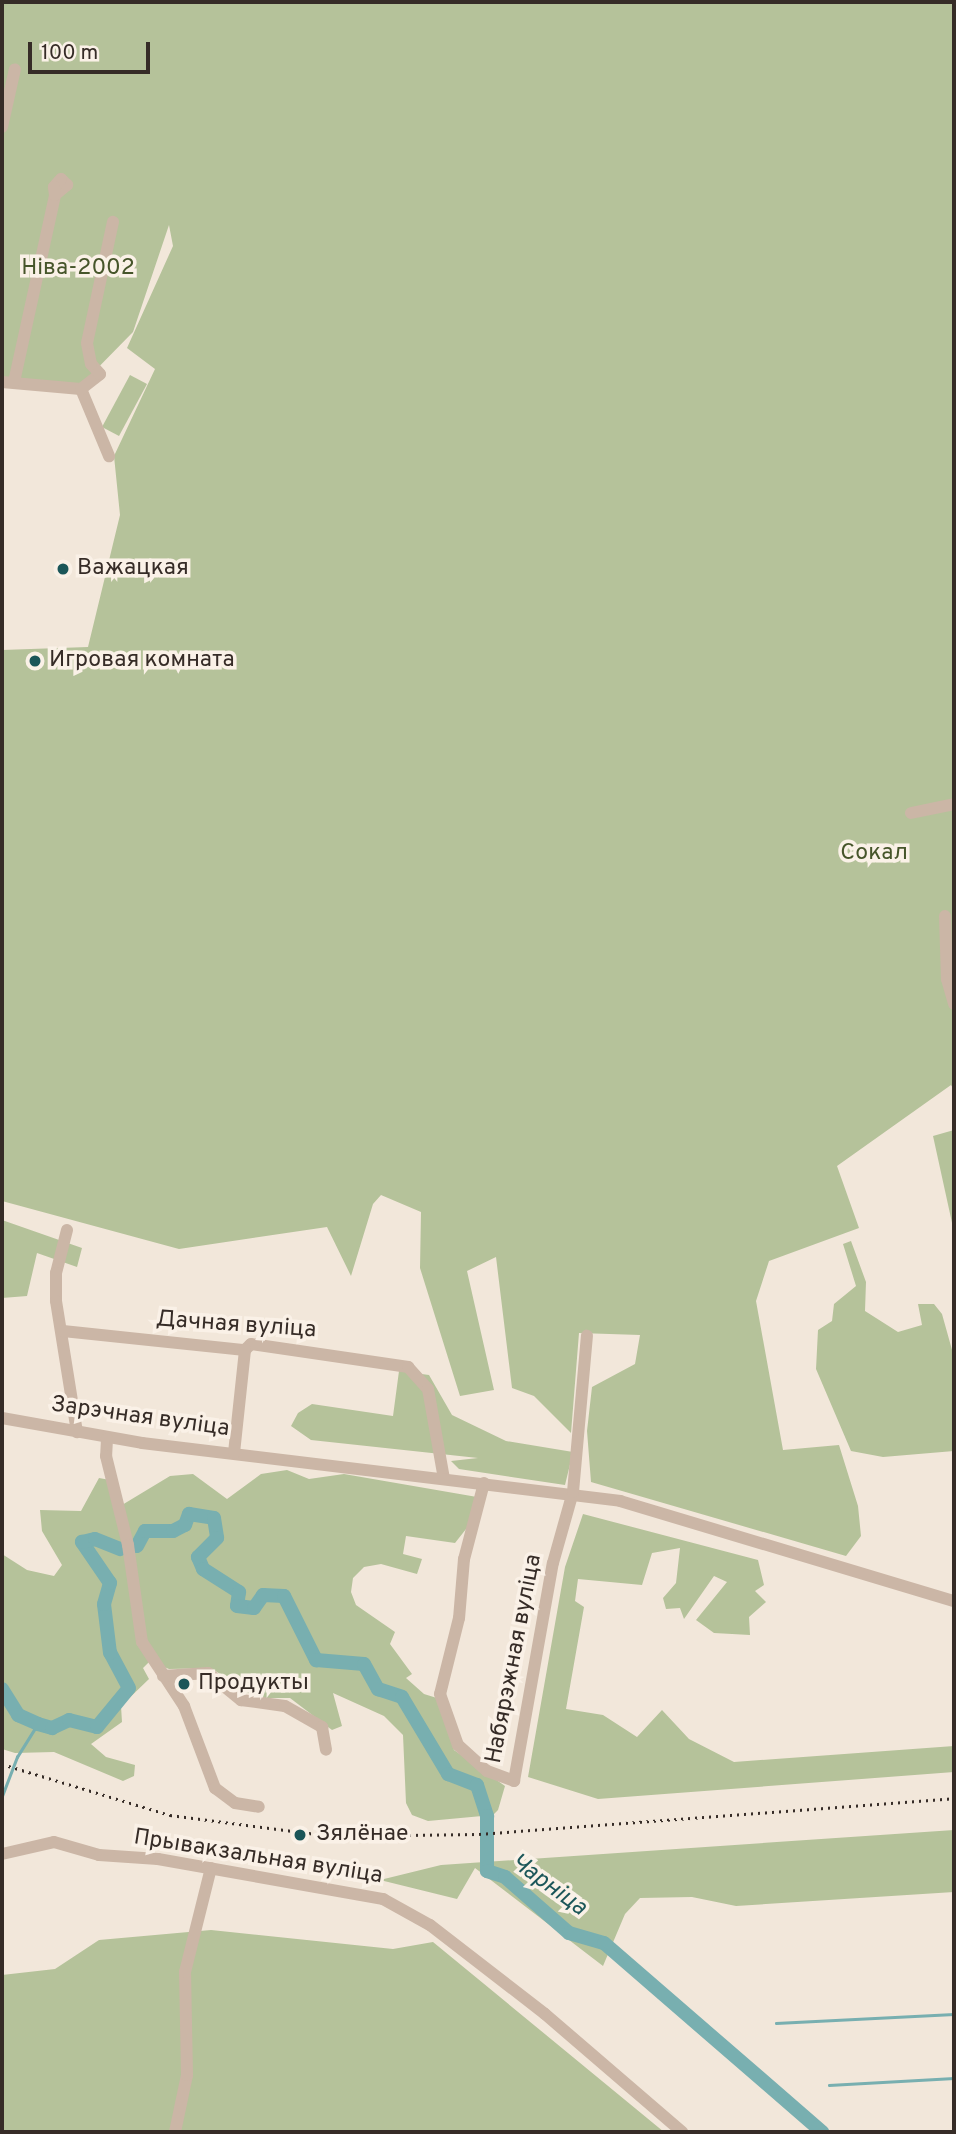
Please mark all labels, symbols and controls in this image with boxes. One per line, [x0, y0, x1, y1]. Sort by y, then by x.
scale bar [32, 28, 154, 72]
text: 100 m [41, 40, 98, 67]
park label: Ніва-2002 [21, 255, 135, 283]
place label: Важацкая [77, 555, 189, 583]
marker: Важацкая [55, 561, 71, 577]
place label: Игровая комната [49, 647, 235, 675]
marker: Игровая комната [27, 653, 43, 669]
park label: Сокал [840, 840, 908, 868]
street label: Дачная вуліца [155, 1307, 317, 1345]
street label: Зарэчная вуліца [49, 1392, 231, 1444]
street label: Набярэжная вуліца [481, 1552, 549, 1766]
place label: Продукты [198, 1670, 309, 1698]
marker: Продукты [176, 1676, 192, 1692]
place label: Зялёнае [316, 1821, 408, 1849]
street label: Прывакзальная вуліца [132, 1825, 384, 1891]
marker: Зялёнае [290, 1825, 310, 1845]
water label: Чарніца [504, 1849, 592, 1923]

